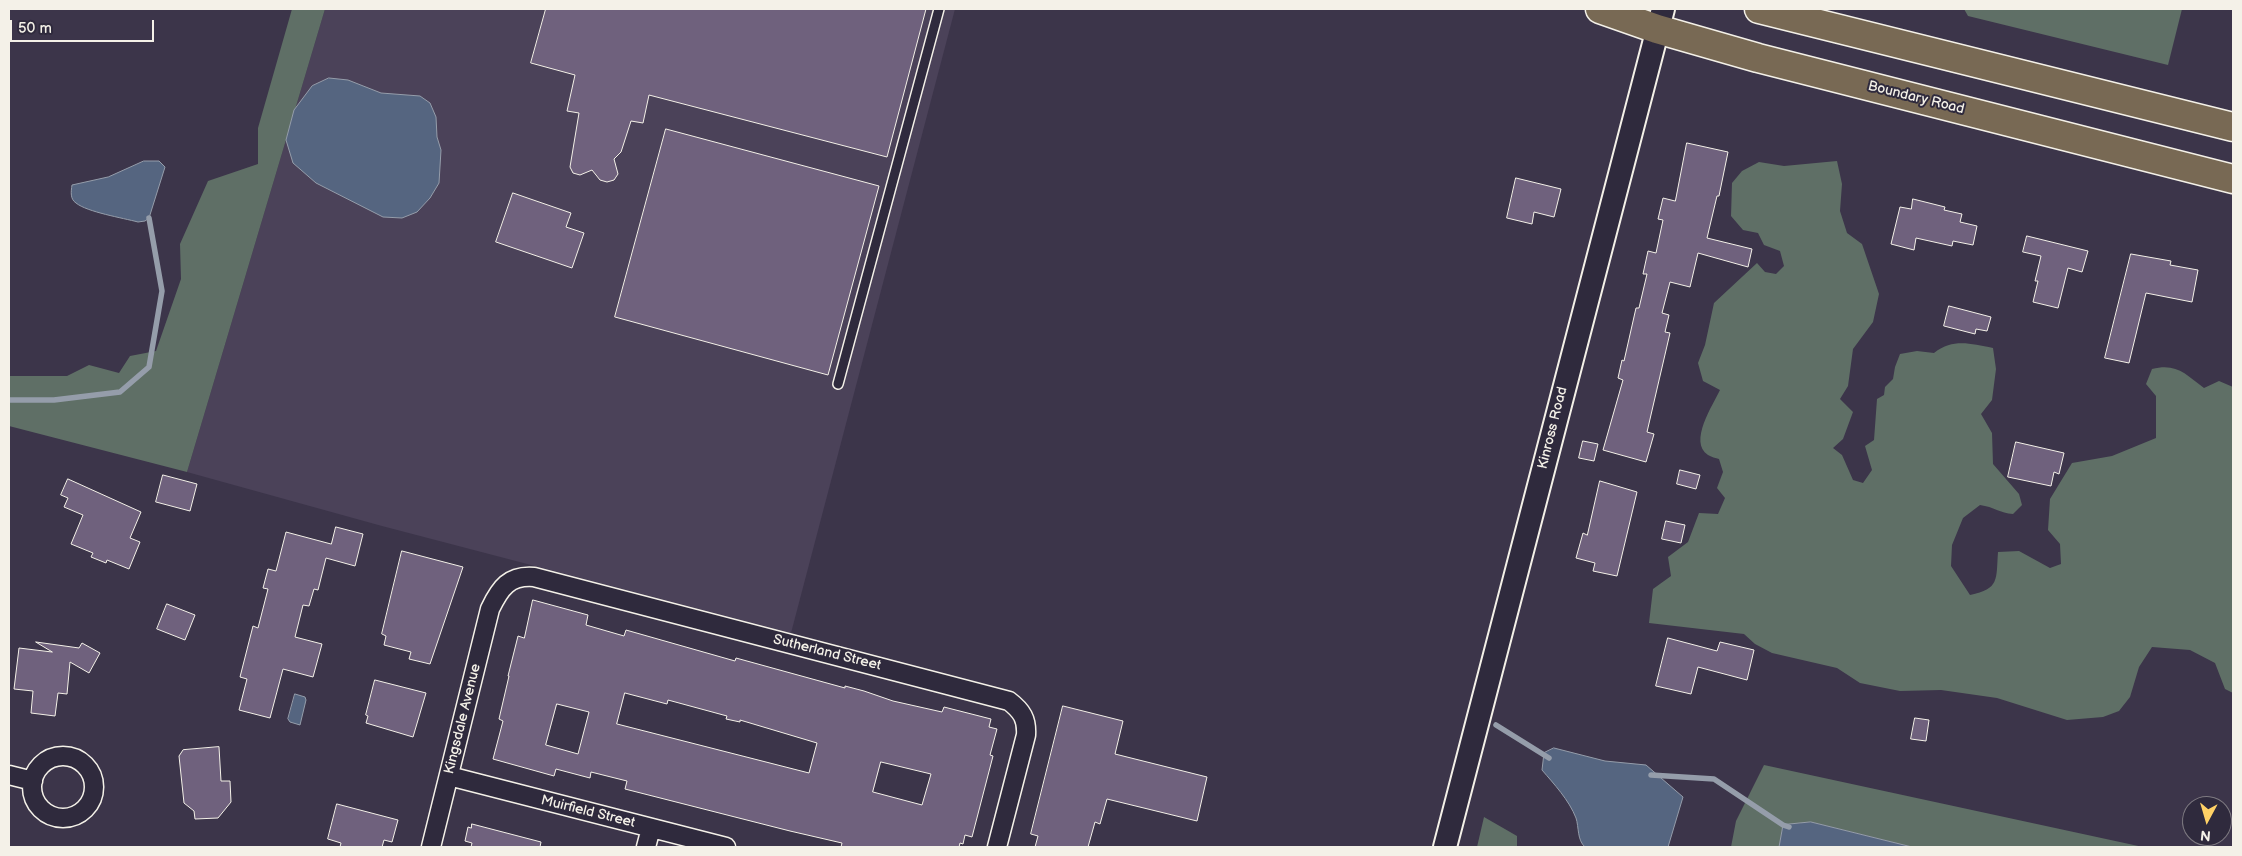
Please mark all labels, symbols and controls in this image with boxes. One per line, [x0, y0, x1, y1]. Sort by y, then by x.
scale bar [12, 10, 156, 42]
text: 50 m [18, 19, 52, 38]
street label: Boundary Road [1866, 78, 1966, 118]
street label: Kinross Road [1535, 385, 1571, 471]
street label: Sutherland Street [771, 631, 883, 675]
street label: Kingsdale Avenue [441, 662, 485, 776]
street label: Muirfield Street [539, 792, 637, 832]
north arrow [2182, 796, 2232, 846]
text: N [2199, 826, 2212, 844]

